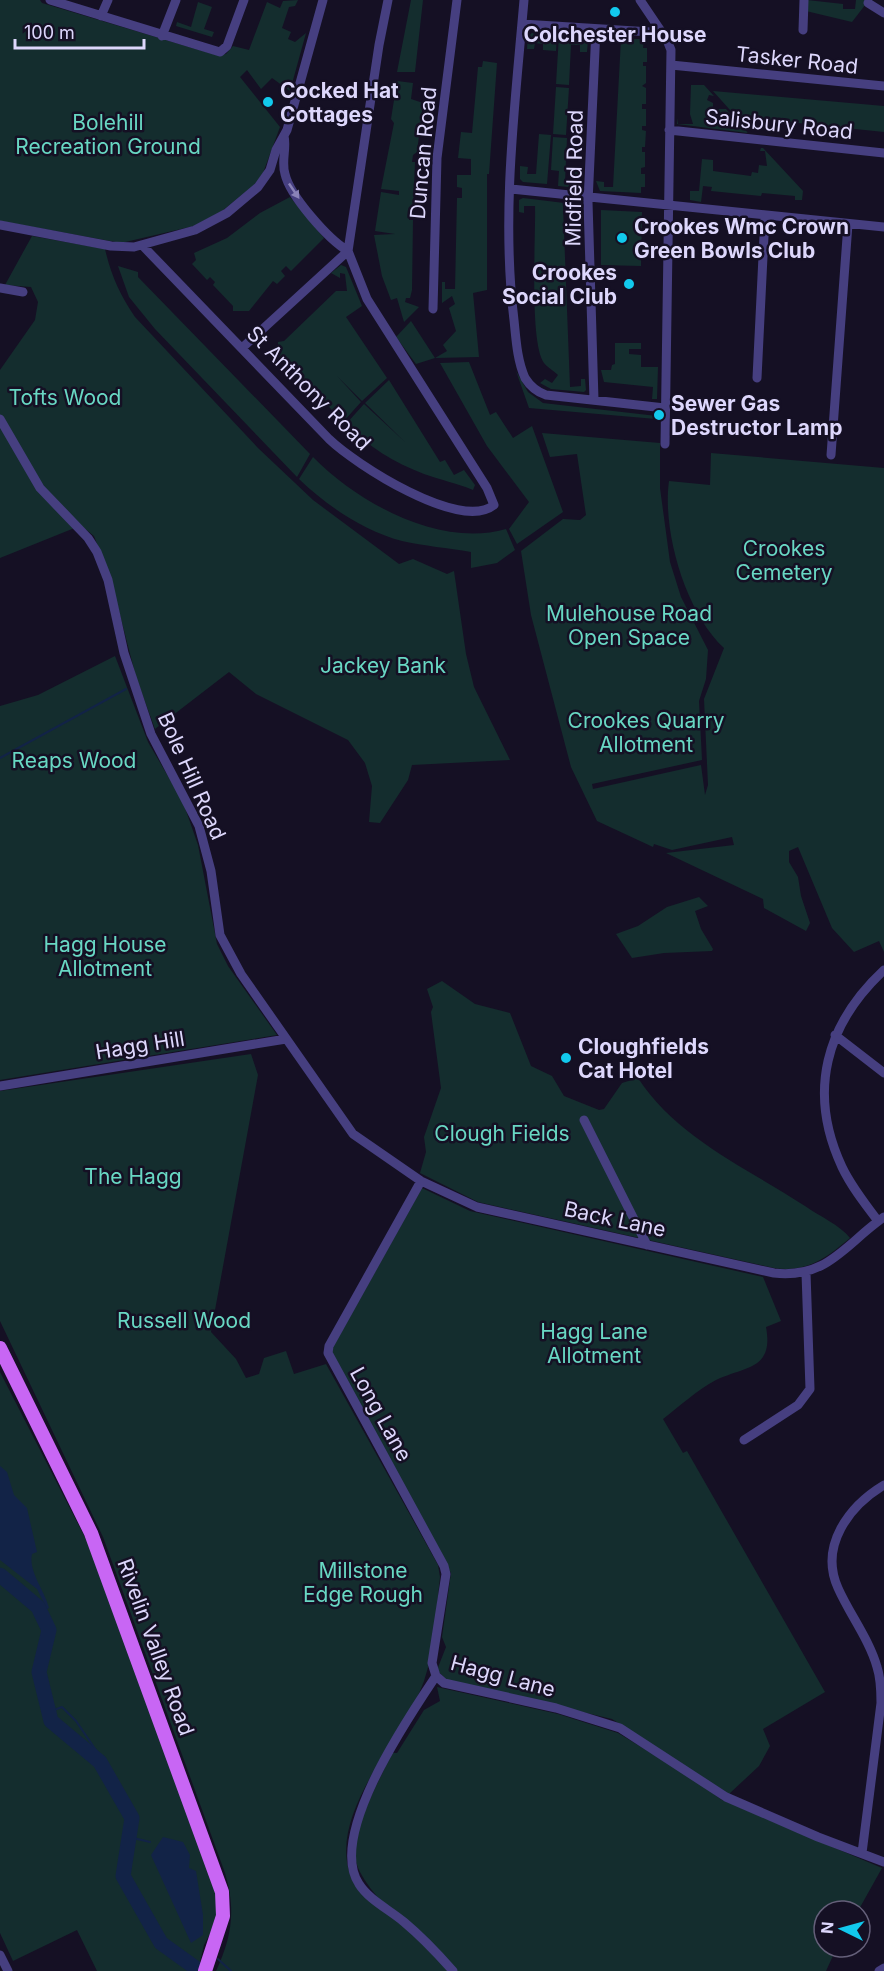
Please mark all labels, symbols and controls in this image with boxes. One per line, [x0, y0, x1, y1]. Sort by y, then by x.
marker: Colchester House [608, 5, 622, 19]
scale bar [15, 12, 144, 50]
text: 100 m [24, 22, 75, 43]
place label: Colchester House [523, 22, 707, 47]
street label: Tasker Road [735, 41, 859, 79]
place label: Cocked Hat Cottages [280, 78, 399, 127]
street label: Duncan Road [405, 86, 441, 220]
marker: Cocked Hat Cottages [261, 95, 275, 109]
street label: Salisbury Road [704, 104, 854, 144]
park label: Bolehill Recreation Ground [15, 110, 201, 159]
street label: Midfield Road [560, 110, 588, 246]
one-way arrow [288, 183, 300, 199]
place label: Crookes Wmc Crown Green Bowls Club [634, 214, 849, 263]
marker: Crookes Wmc Crown Green Bowls Club [615, 231, 629, 245]
place label: Crookes Social Club [502, 260, 617, 309]
marker: Crookes Social Club [622, 277, 636, 291]
street label: St Anthony Road [242, 321, 376, 455]
park label: Tofts Wood [9, 385, 121, 410]
place label: Sewer Gas Destructor Lamp [671, 391, 842, 440]
marker: Sewer Gas Destructor Lamp [652, 408, 666, 422]
park label: Crookes Cemetery [735, 536, 833, 585]
park label: Mulehouse Road Open Space [546, 601, 712, 650]
park label: Jackey Bank [320, 653, 446, 678]
street label: Bole Hill Road [153, 708, 231, 844]
park label: Crookes Quarry Allotment [568, 708, 725, 757]
park label: Reaps Wood [12, 748, 136, 773]
park label: Hagg House Allotment [43, 932, 167, 981]
street label: Hagg Hill [94, 1026, 186, 1064]
place label: Cloughfields Cat Hotel [578, 1034, 709, 1083]
marker: Cloughfields Cat Hotel [559, 1051, 573, 1065]
park label: Clough Fields [434, 1121, 570, 1146]
park label: The Hagg [84, 1164, 182, 1189]
street label: Back Lane [562, 1196, 668, 1242]
park label: Russell Wood [117, 1308, 251, 1333]
park label: Hagg Lane Allotment [540, 1319, 648, 1368]
street label: Long Lane [345, 1362, 417, 1466]
street label: Rivelin Valley Road [112, 1555, 200, 1739]
park label: Millstone Edge Rough [303, 1558, 423, 1607]
street label: Hagg Lane [448, 1650, 558, 1702]
north arrow [812, 1899, 872, 1959]
text: N [817, 1921, 838, 1935]

